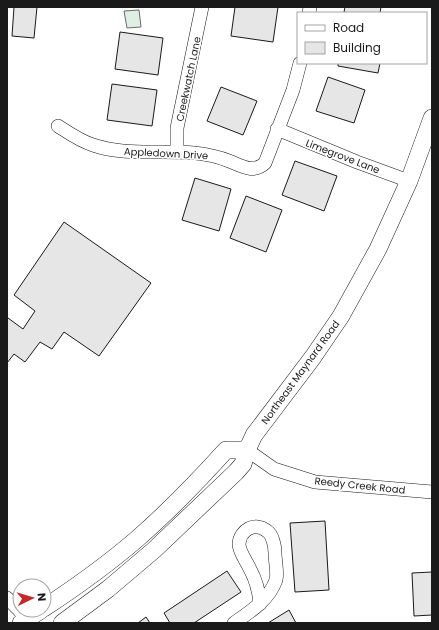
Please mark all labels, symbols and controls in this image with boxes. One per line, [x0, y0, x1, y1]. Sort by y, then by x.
legend [297, 12, 427, 64]
text: Road [333, 19, 364, 36]
street label: Creekwatch Lane [172, 35, 205, 123]
text: Building [333, 39, 381, 56]
street label: Limegrove Lane [304, 135, 382, 178]
street label: Appledown Drive [123, 144, 209, 163]
street label: Northeast Maynard Road [258, 317, 343, 427]
street label: Reedy Creek Road [314, 473, 406, 498]
north arrow [12, 578, 52, 618]
text: N [34, 592, 50, 602]

